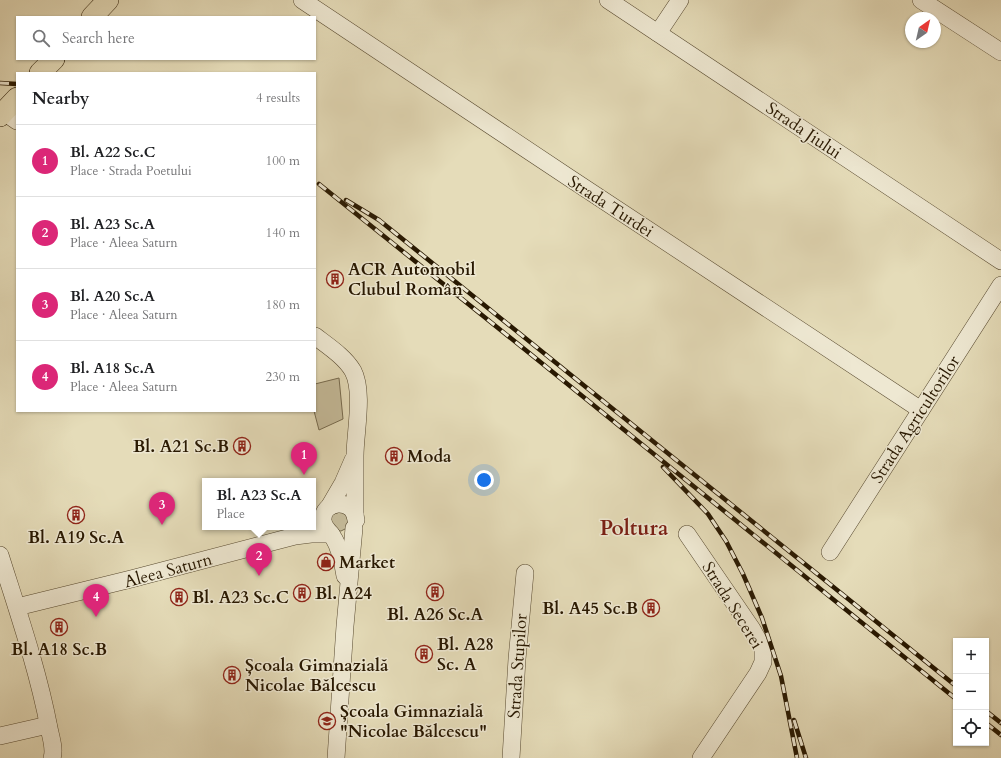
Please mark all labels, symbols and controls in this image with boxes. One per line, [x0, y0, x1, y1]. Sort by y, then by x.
north arrow [905, 12, 941, 48]
search box [16, 16, 316, 60]
icon: search [30, 27, 52, 49]
text: Search here [62, 28, 135, 48]
text: Nearby [32, 87, 89, 110]
text: 4 results [256, 89, 300, 107]
street label: Strada Jiului [761, 97, 846, 164]
text: Bl. A22 Sc.C [70, 142, 155, 162]
text: 1 [42, 152, 48, 170]
text: 100 m [266, 152, 300, 170]
text: Place · Strada Poetului [70, 162, 192, 180]
street label: Strada Turdei [563, 170, 658, 243]
text: Bl. A23 Sc.A [70, 214, 155, 234]
text: 2 [42, 224, 48, 242]
text: 140 m [266, 224, 300, 242]
text: Place · Aleea Saturn [70, 234, 178, 252]
place label: ACR Automobil Clubul Român [348, 258, 476, 301]
building icon: ACR Automobil Clubul Român [325, 269, 345, 289]
text: Bl. A20 Sc.A [70, 286, 155, 306]
text: 3 [42, 296, 48, 314]
text: 180 m [266, 296, 300, 314]
text: Place · Aleea Saturn [70, 306, 178, 324]
street label: Strada Agricultorilor [866, 350, 966, 487]
text: Bl. A18 Sc.A [70, 358, 155, 378]
text: 4 [42, 368, 48, 386]
text: 230 m [266, 368, 300, 386]
text: Place · Aleea Saturn [70, 378, 178, 396]
place label: Bl. A21 Sc.B [133, 435, 229, 458]
building icon: Bl. A21 Sc.B [232, 436, 252, 456]
pin: 1 [291, 442, 317, 475]
place label: Moda [407, 445, 452, 468]
building icon: Moda [384, 446, 404, 466]
your location [474, 470, 494, 490]
popup [202, 478, 316, 530]
text: Bl. A23 Sc.A [216, 485, 302, 505]
pin: 3 [149, 492, 175, 525]
building icon: Bl. A19 Sc.A [66, 505, 86, 525]
text: Place [216, 505, 245, 523]
district label: Poltura [600, 514, 669, 543]
place label: Bl. A19 Sc.A [28, 526, 124, 549]
pin: 2 [246, 543, 272, 576]
street label: Aleea Saturn [122, 548, 215, 593]
place label: Market [339, 551, 395, 574]
shop icon: Market [316, 552, 336, 572]
street label: Strada Secerei [697, 557, 769, 653]
place label: Bl. A24 [315, 582, 372, 605]
building icon: Bl. A26 Sc.A [425, 582, 445, 602]
building icon: Bl. A24 [292, 583, 312, 603]
pin: 4 [83, 584, 109, 617]
place label: Bl. A23 Sc.C [192, 586, 289, 609]
building icon: Bl. A23 Sc.C [169, 587, 189, 607]
place label: Bl. A45 Sc.B [542, 597, 638, 620]
building icon: Bl. A45 Sc.B [641, 598, 661, 618]
place label: Bl. A26 Sc.A [387, 603, 483, 626]
street label: Strada Stupilor [502, 612, 533, 719]
building icon: Bl. A18 Sc.B [49, 617, 69, 637]
place label: Bl. A28 Sc. A [437, 633, 494, 676]
place label: Bl. A18 Sc.B [11, 638, 107, 661]
map controls [953, 638, 989, 746]
button: + [953, 638, 989, 674]
building icon: Bl. A28 Sc. A [414, 644, 434, 664]
place label: Școala Gimnazială Nicolae Bălcescu [245, 654, 389, 697]
building icon: Școala Gimnazială Nicolae Bălcescu [222, 665, 242, 685]
button: − [953, 674, 989, 710]
place label: Școala Gimnazială "Nicolae Bălcescu" [340, 700, 487, 743]
button: locate [953, 710, 989, 746]
school or university icon: Școala Gimnazială "Nicolae Bălcescu" [317, 711, 337, 731]

